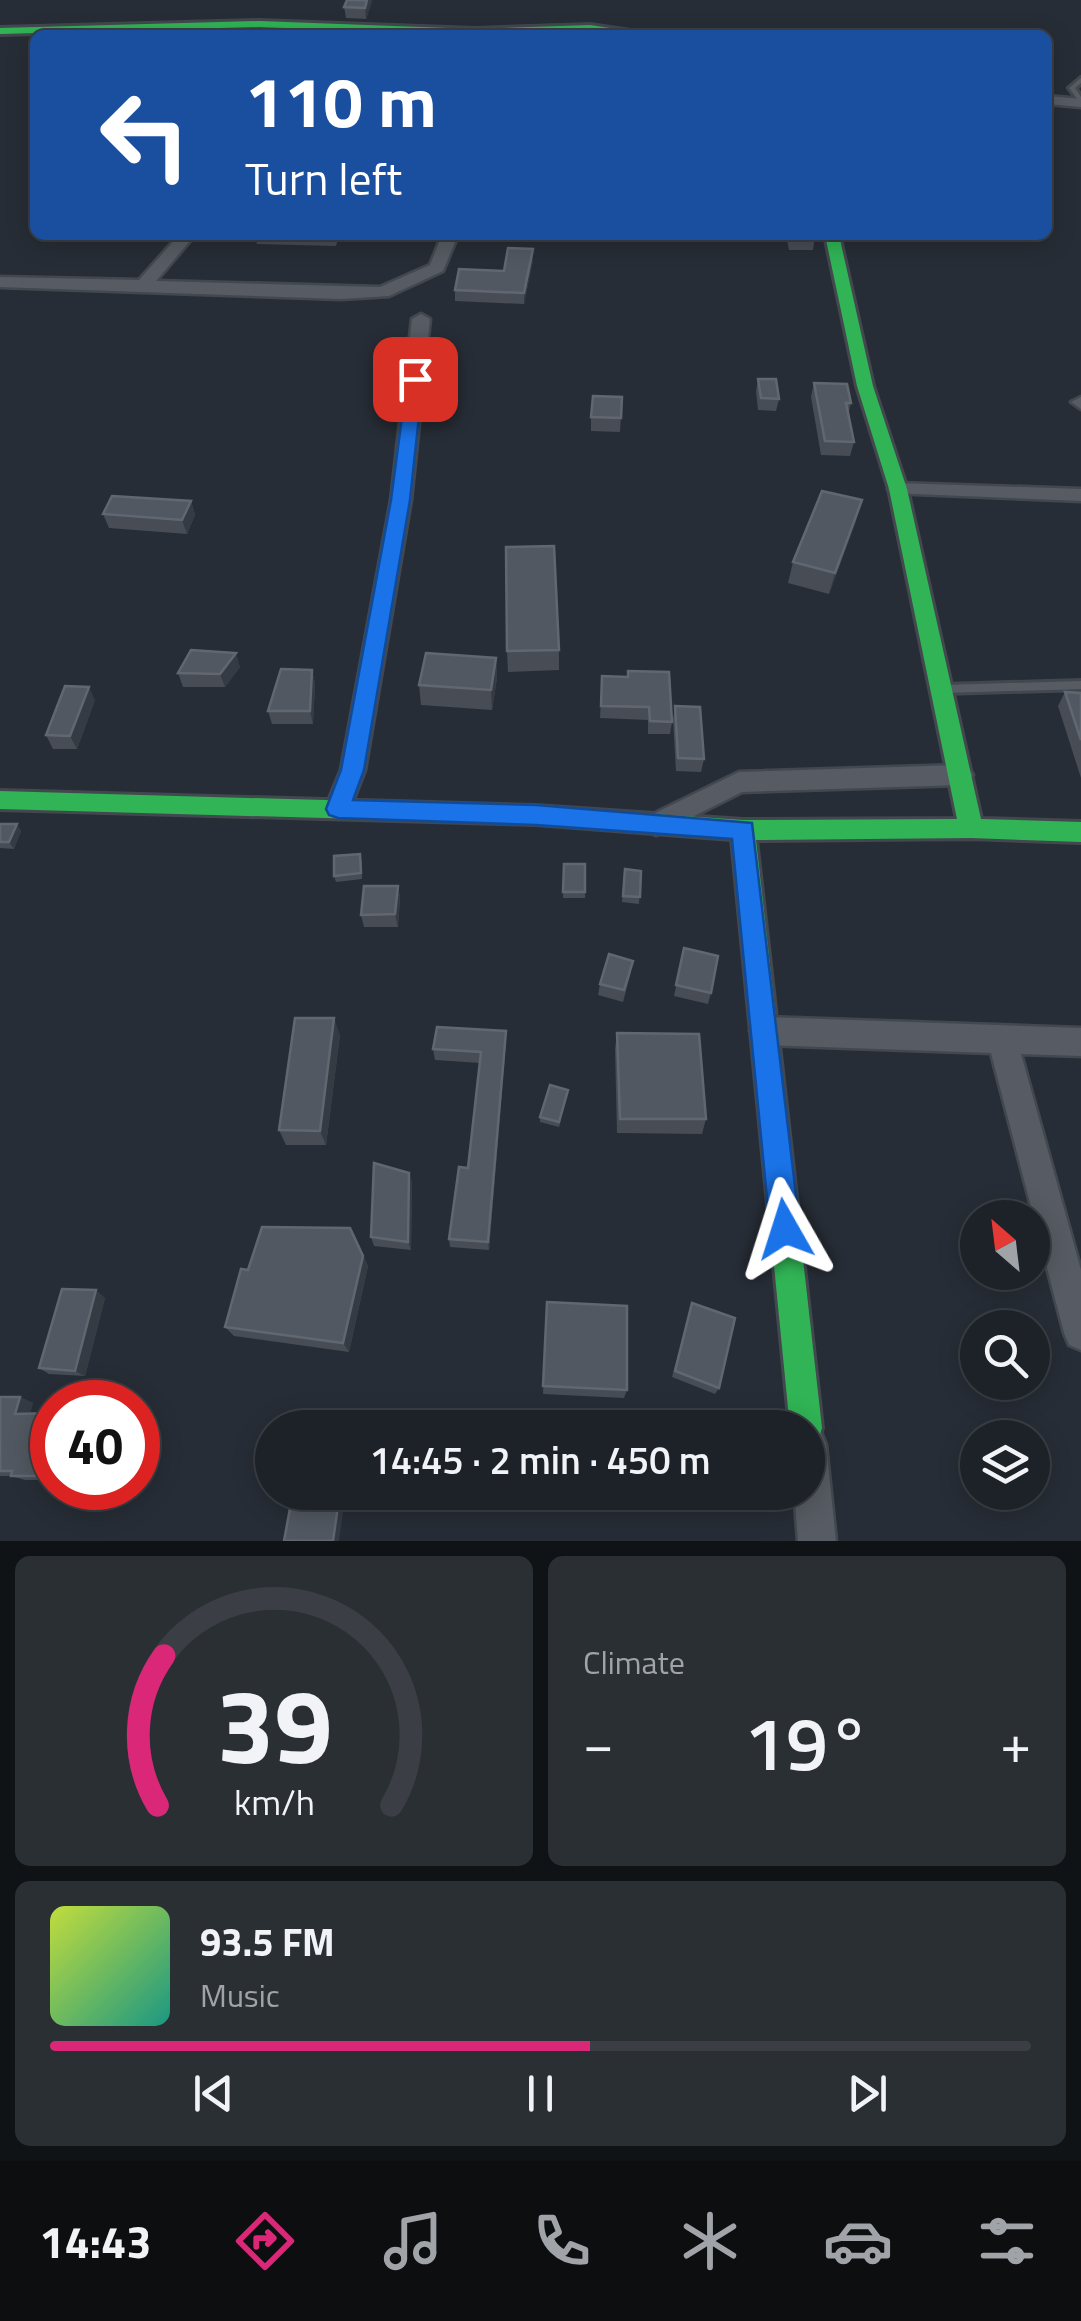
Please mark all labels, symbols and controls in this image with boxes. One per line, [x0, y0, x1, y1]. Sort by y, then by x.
text: 110 m [245, 48, 437, 154]
icon: left [80, 70, 210, 200]
text: Turn left [245, 144, 402, 212]
pin [373, 337, 458, 422]
icon: arrive [388, 352, 443, 407]
position arrow [733, 1177, 837, 1281]
north arrow [960, 1200, 1050, 1290]
map controls [960, 1200, 1050, 1510]
button: search [960, 1310, 1050, 1400]
speed limit sign: 40 [30, 1380, 160, 1510]
button: layers [960, 1420, 1050, 1510]
text: 14:45 · 2 min · 450 m [369, 1431, 711, 1489]
text: Climate [583, 1638, 685, 1686]
text: 39 [216, 1645, 332, 1803]
text: 19° [744, 1685, 870, 1799]
text: − [583, 1701, 614, 1784]
text: + [1000, 1701, 1031, 1784]
text: km/h [234, 1774, 314, 1829]
text: 93.5 FM [200, 1913, 335, 1971]
text: Music [200, 1971, 280, 2019]
icon: previous [186, 2066, 241, 2121]
icon: pause [513, 2066, 568, 2121]
icon: next [840, 2066, 895, 2121]
icon: directions [230, 2206, 300, 2276]
icon: music [378, 2206, 448, 2276]
icon: phone [527, 2206, 597, 2276]
icon: climate [675, 2206, 745, 2276]
icon: car [823, 2206, 893, 2276]
icon: filters [972, 2206, 1042, 2276]
text: 14:43 [39, 2207, 152, 2275]

